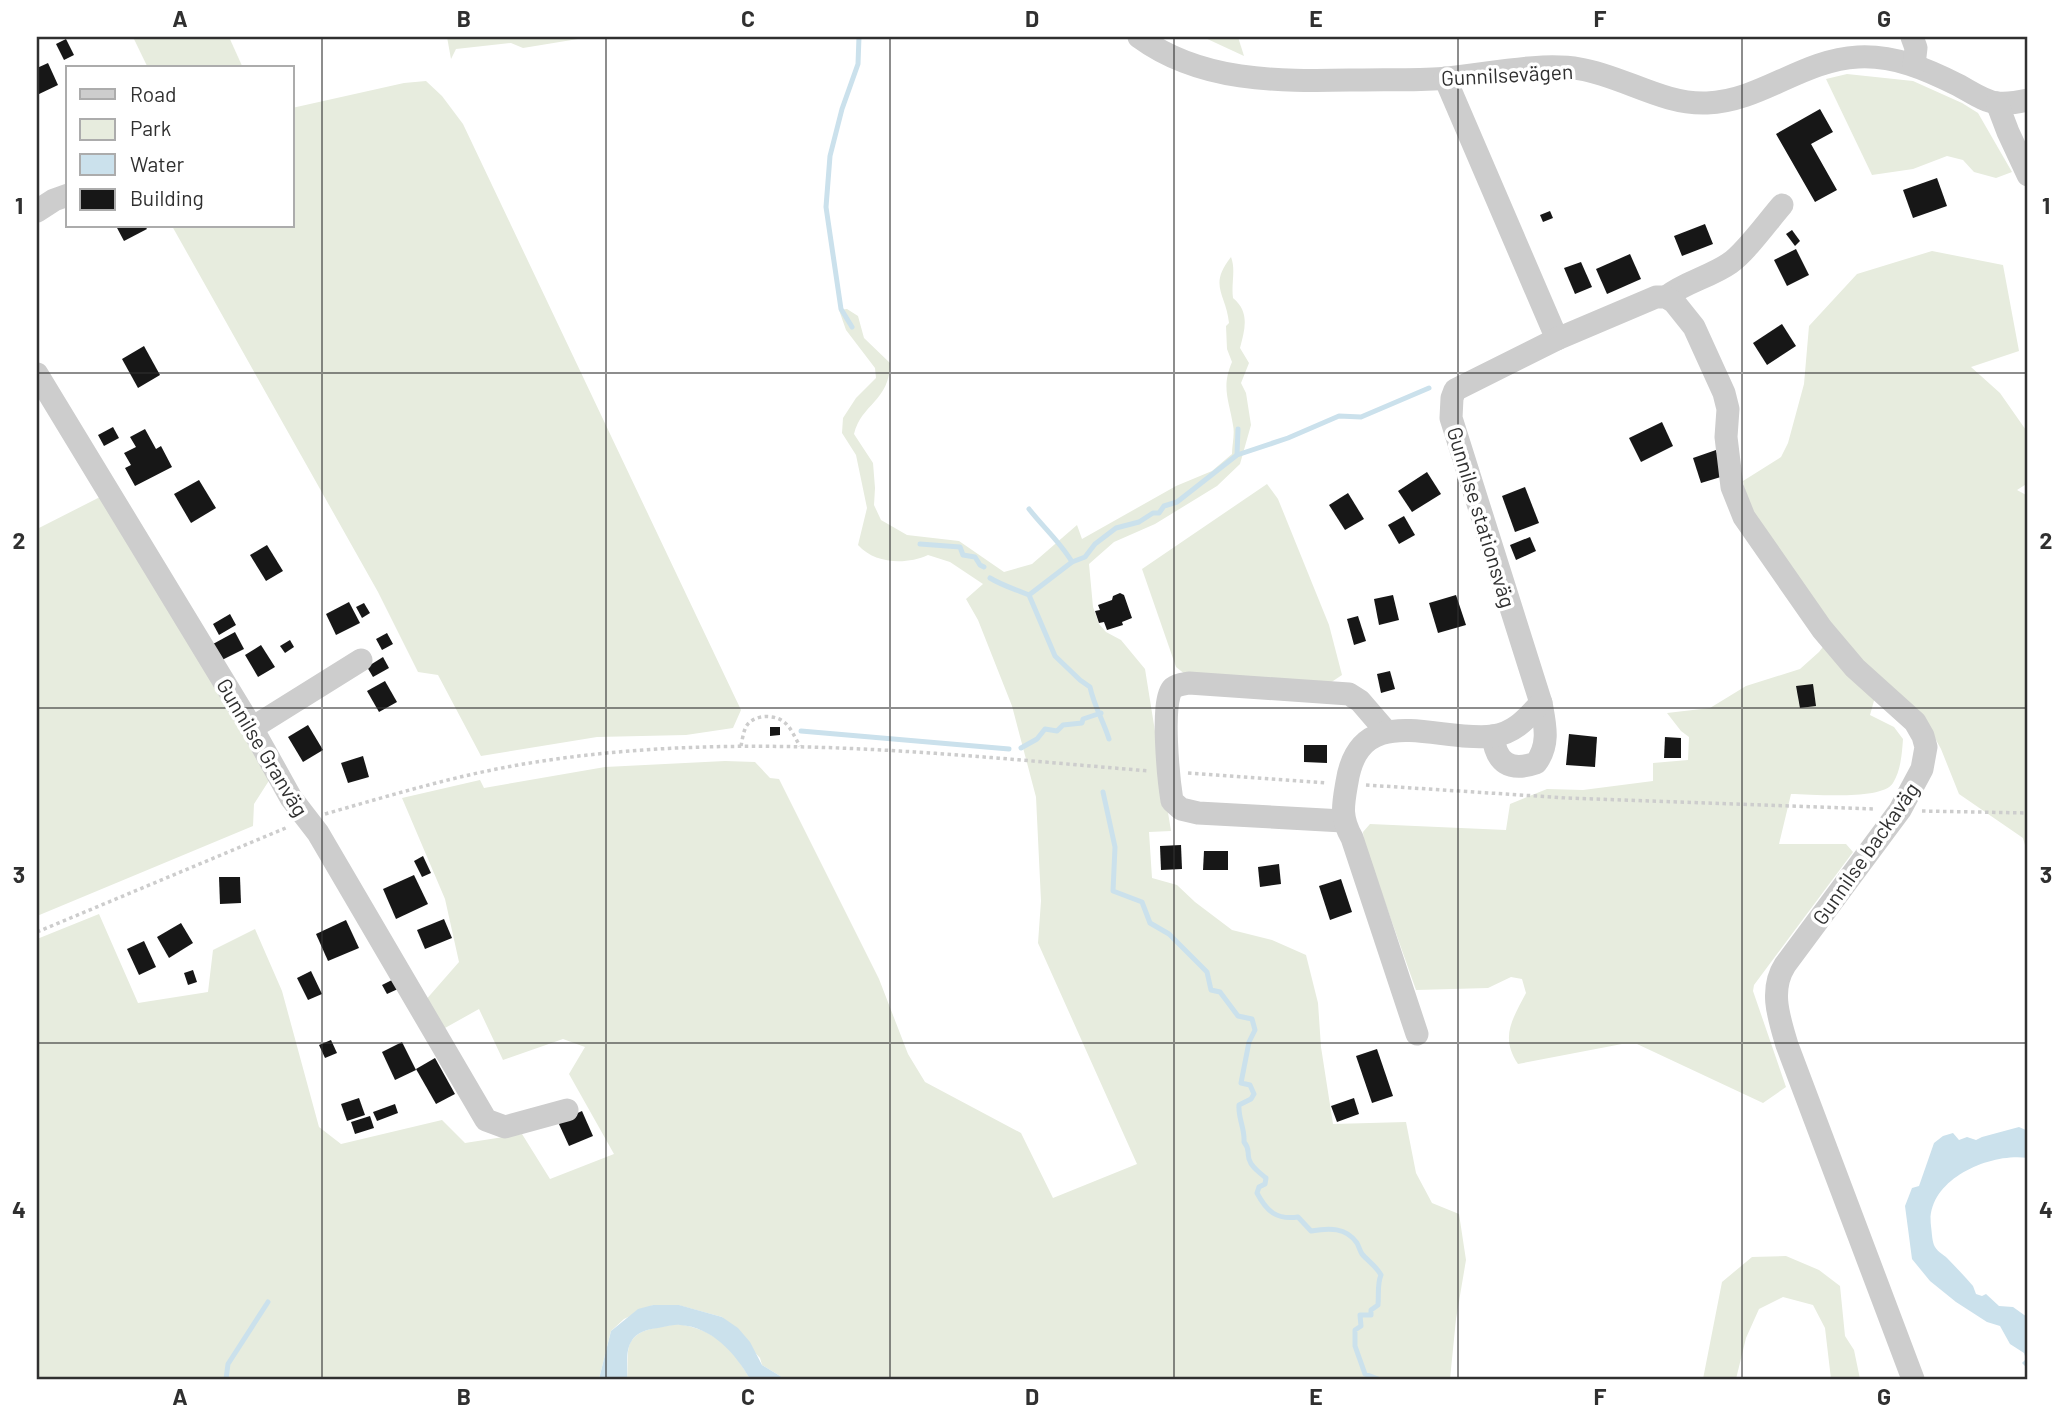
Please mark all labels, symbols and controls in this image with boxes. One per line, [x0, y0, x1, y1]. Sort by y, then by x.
text: A [172, 4, 188, 32]
text: B [457, 4, 471, 32]
text: C [741, 4, 755, 32]
text: D [1025, 4, 1039, 32]
text: E [1309, 4, 1323, 32]
text: F [1594, 4, 1607, 32]
text: G [1877, 4, 1891, 32]
street label: Gunnilsevägen [1440, 58, 1574, 90]
legend [66, 66, 294, 228]
text: Road [130, 81, 176, 106]
text: Park [130, 115, 171, 140]
text: Water [130, 151, 185, 176]
text: Building [130, 185, 204, 210]
text: 1 [15, 191, 23, 219]
text: 1 [2042, 191, 2050, 219]
street label: Gunnilse stationsväg [1443, 424, 1521, 610]
text: 2 [13, 526, 25, 554]
text: 2 [2040, 526, 2052, 554]
street label: Gunnilse Granväg [212, 673, 314, 821]
street label: Gunnilse backaväg [1807, 777, 1923, 929]
text: 3 [13, 860, 25, 888]
text: 3 [2040, 860, 2052, 888]
text: 4 [12, 1195, 26, 1223]
text: 4 [2039, 1195, 2053, 1223]
text: A [172, 1382, 188, 1410]
text: B [457, 1382, 471, 1410]
text: C [741, 1382, 755, 1410]
text: D [1025, 1382, 1039, 1410]
text: E [1309, 1382, 1323, 1410]
text: F [1594, 1382, 1607, 1410]
text: G [1877, 1382, 1891, 1410]

